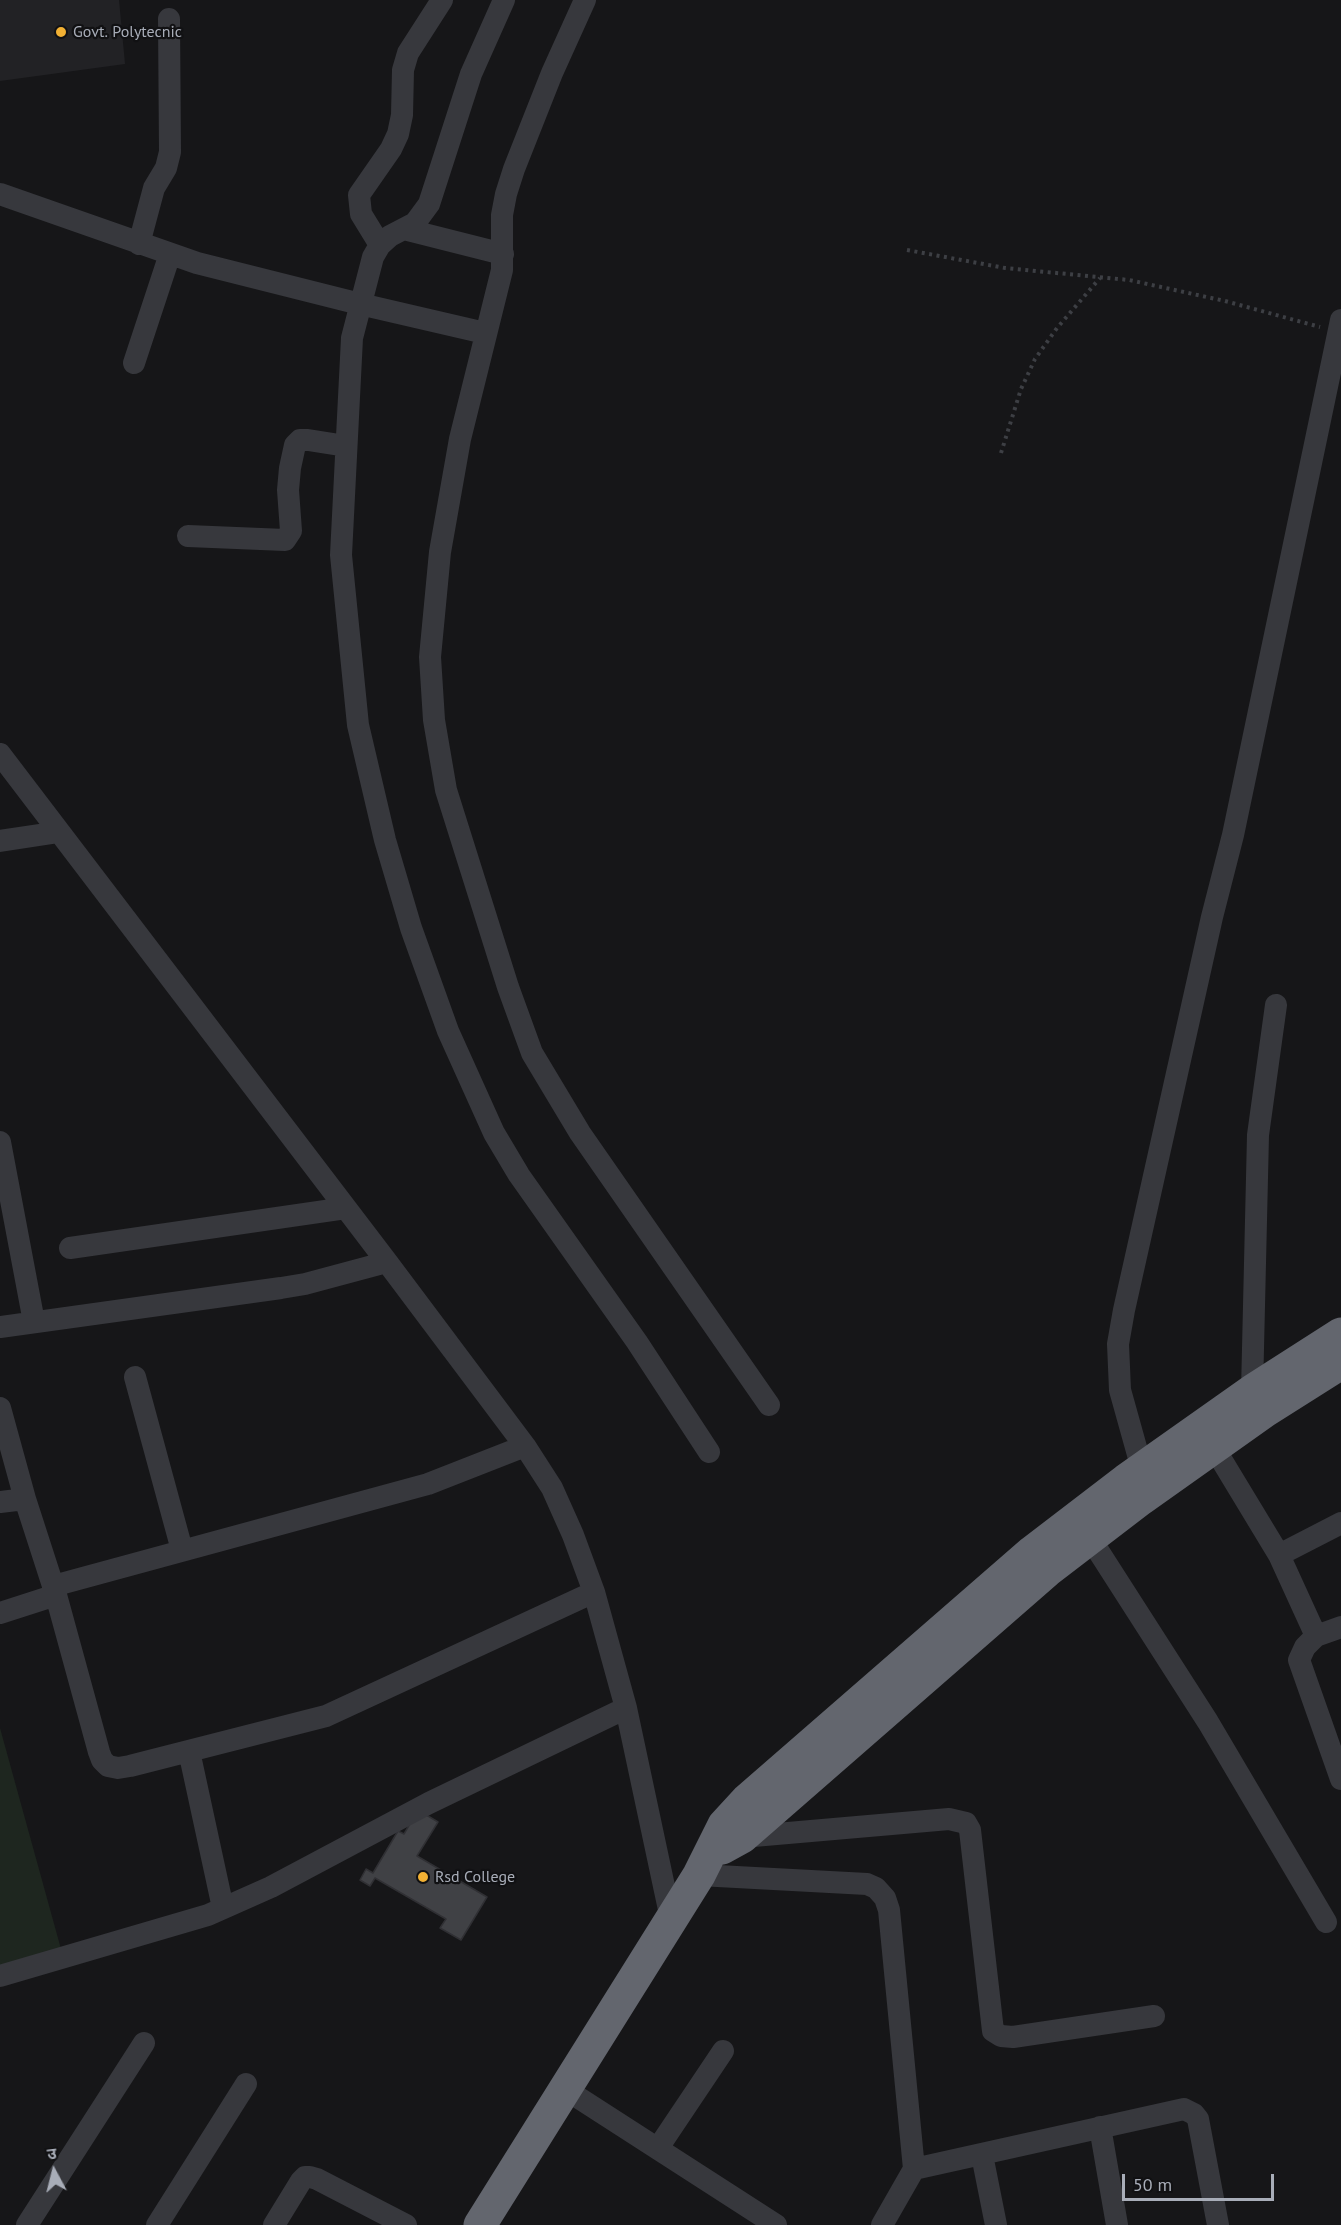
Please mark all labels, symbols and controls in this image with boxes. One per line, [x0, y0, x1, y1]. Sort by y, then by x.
place label: Govt. Polytecnic [73, 22, 182, 42]
marker: Govt. Polytecnic [54, 25, 68, 39]
place label: Rsd College [435, 1867, 515, 1887]
marker: Rsd College [416, 1870, 430, 1884]
north arrow [24, 2141, 84, 2201]
text: उ [46, 2143, 58, 2164]
scale bar [1125, 2162, 1276, 2200]
text: 50 m [1133, 2173, 1172, 2196]

